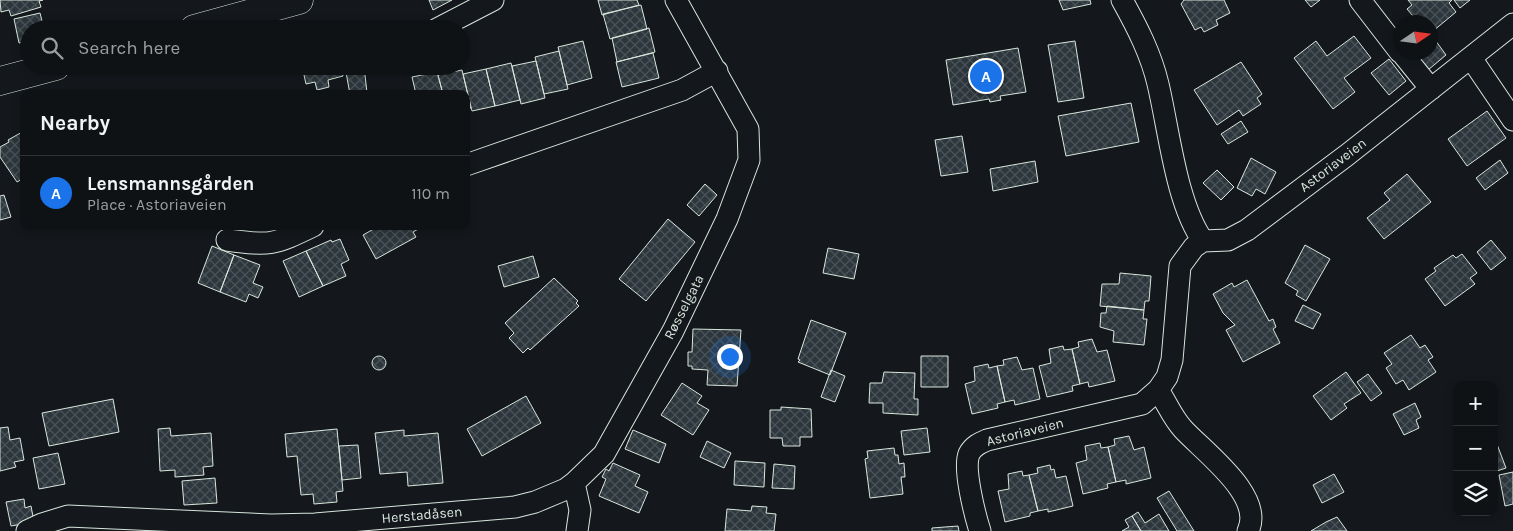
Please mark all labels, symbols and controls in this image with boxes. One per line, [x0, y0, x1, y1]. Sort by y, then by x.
north arrow [1393, 15, 1438, 60]
search box [20, 20, 470, 75]
icon: search [38, 34, 66, 62]
text: Search here [78, 37, 180, 59]
pin: A [970, 57, 1002, 95]
text: Nearby [40, 111, 110, 135]
street label: Astoriaveien [1296, 134, 1370, 196]
text: Lensmannsgården [87, 173, 254, 195]
text: A [51, 184, 61, 203]
text: 110 m [411, 184, 450, 203]
text: Place · Astoriaveien [87, 195, 227, 214]
street label: Røsselgata [660, 272, 708, 342]
your location [717, 344, 743, 370]
map controls [1453, 381, 1498, 516]
button: + [1453, 381, 1498, 426]
street label: Astoriaveien [984, 414, 1066, 450]
button: − [1453, 426, 1498, 471]
button: layers [1453, 471, 1498, 516]
street label: Herstadåsen [381, 503, 463, 527]

